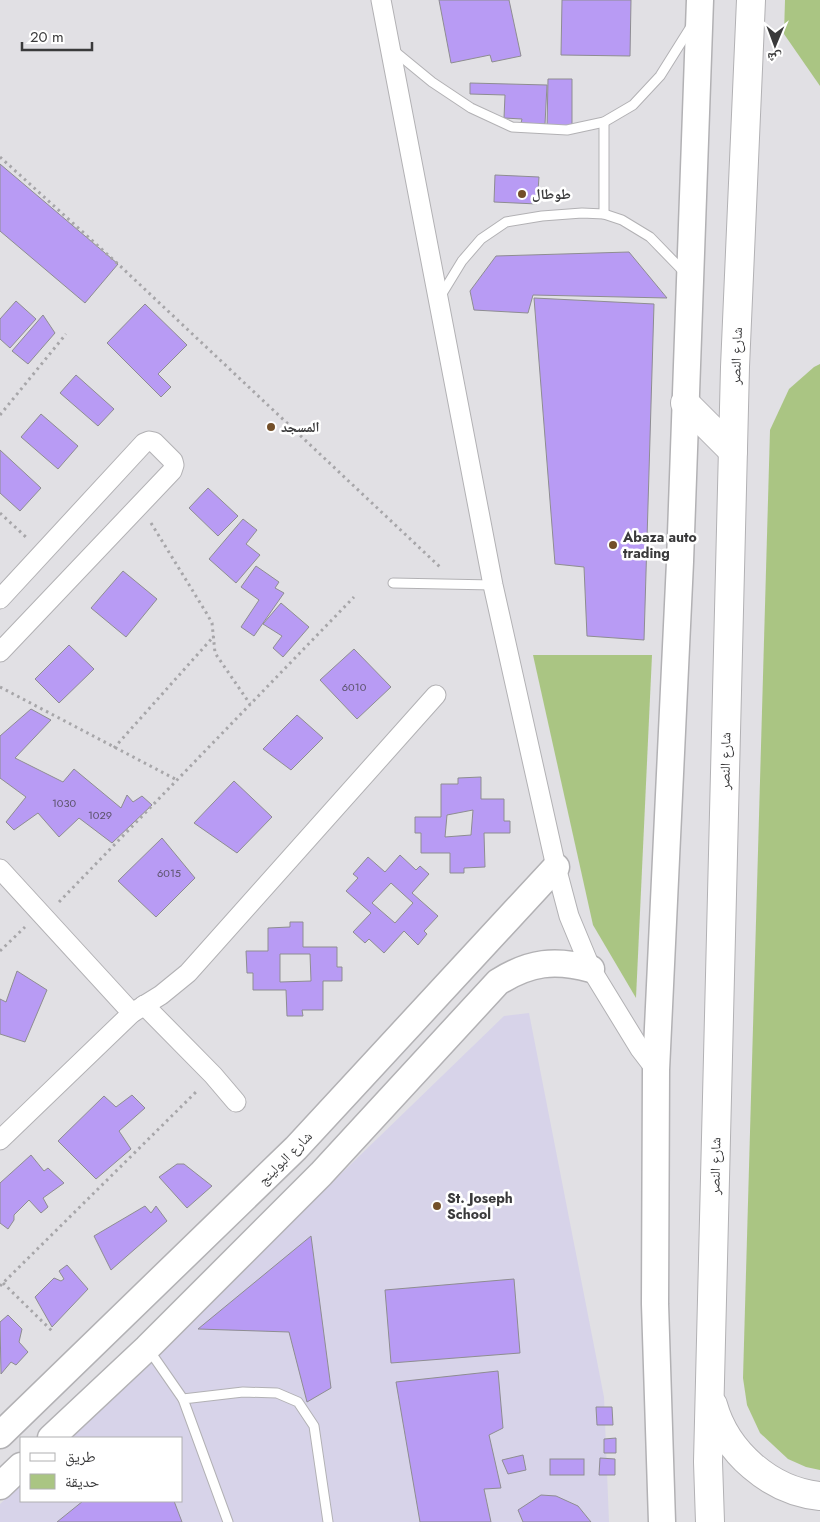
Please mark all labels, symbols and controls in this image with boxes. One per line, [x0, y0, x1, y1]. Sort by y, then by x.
scale bar [22, 20, 92, 52]
north arrow [750, 20, 800, 70]
text: 20 m [30, 26, 64, 48]
text: ش [767, 48, 782, 68]
place label: طوطال [532, 184, 571, 204]
marker: طوطال [516, 188, 528, 200]
street label: شارع النصر [725, 327, 747, 386]
place label: المسجد [281, 417, 320, 437]
marker: المسجد [265, 421, 277, 433]
place label: Abaza auto trading [622, 527, 697, 563]
marker: Abaza auto trading [607, 539, 619, 551]
house number: 6010 [342, 679, 367, 695]
street label: شارع النصر [714, 732, 736, 791]
house number: 1030 [52, 795, 76, 811]
house number: 1029 [88, 807, 112, 823]
house number: 6015 [157, 865, 181, 881]
street label: شارع البولينج [253, 1126, 317, 1190]
street label: شارع النصر [704, 1137, 726, 1196]
place label: St. Joseph School [447, 1188, 513, 1224]
marker: St. Joseph School [431, 1200, 443, 1212]
legend [20, 1437, 182, 1502]
text: طريق [65, 1446, 96, 1468]
text: حديقة [65, 1471, 100, 1493]

